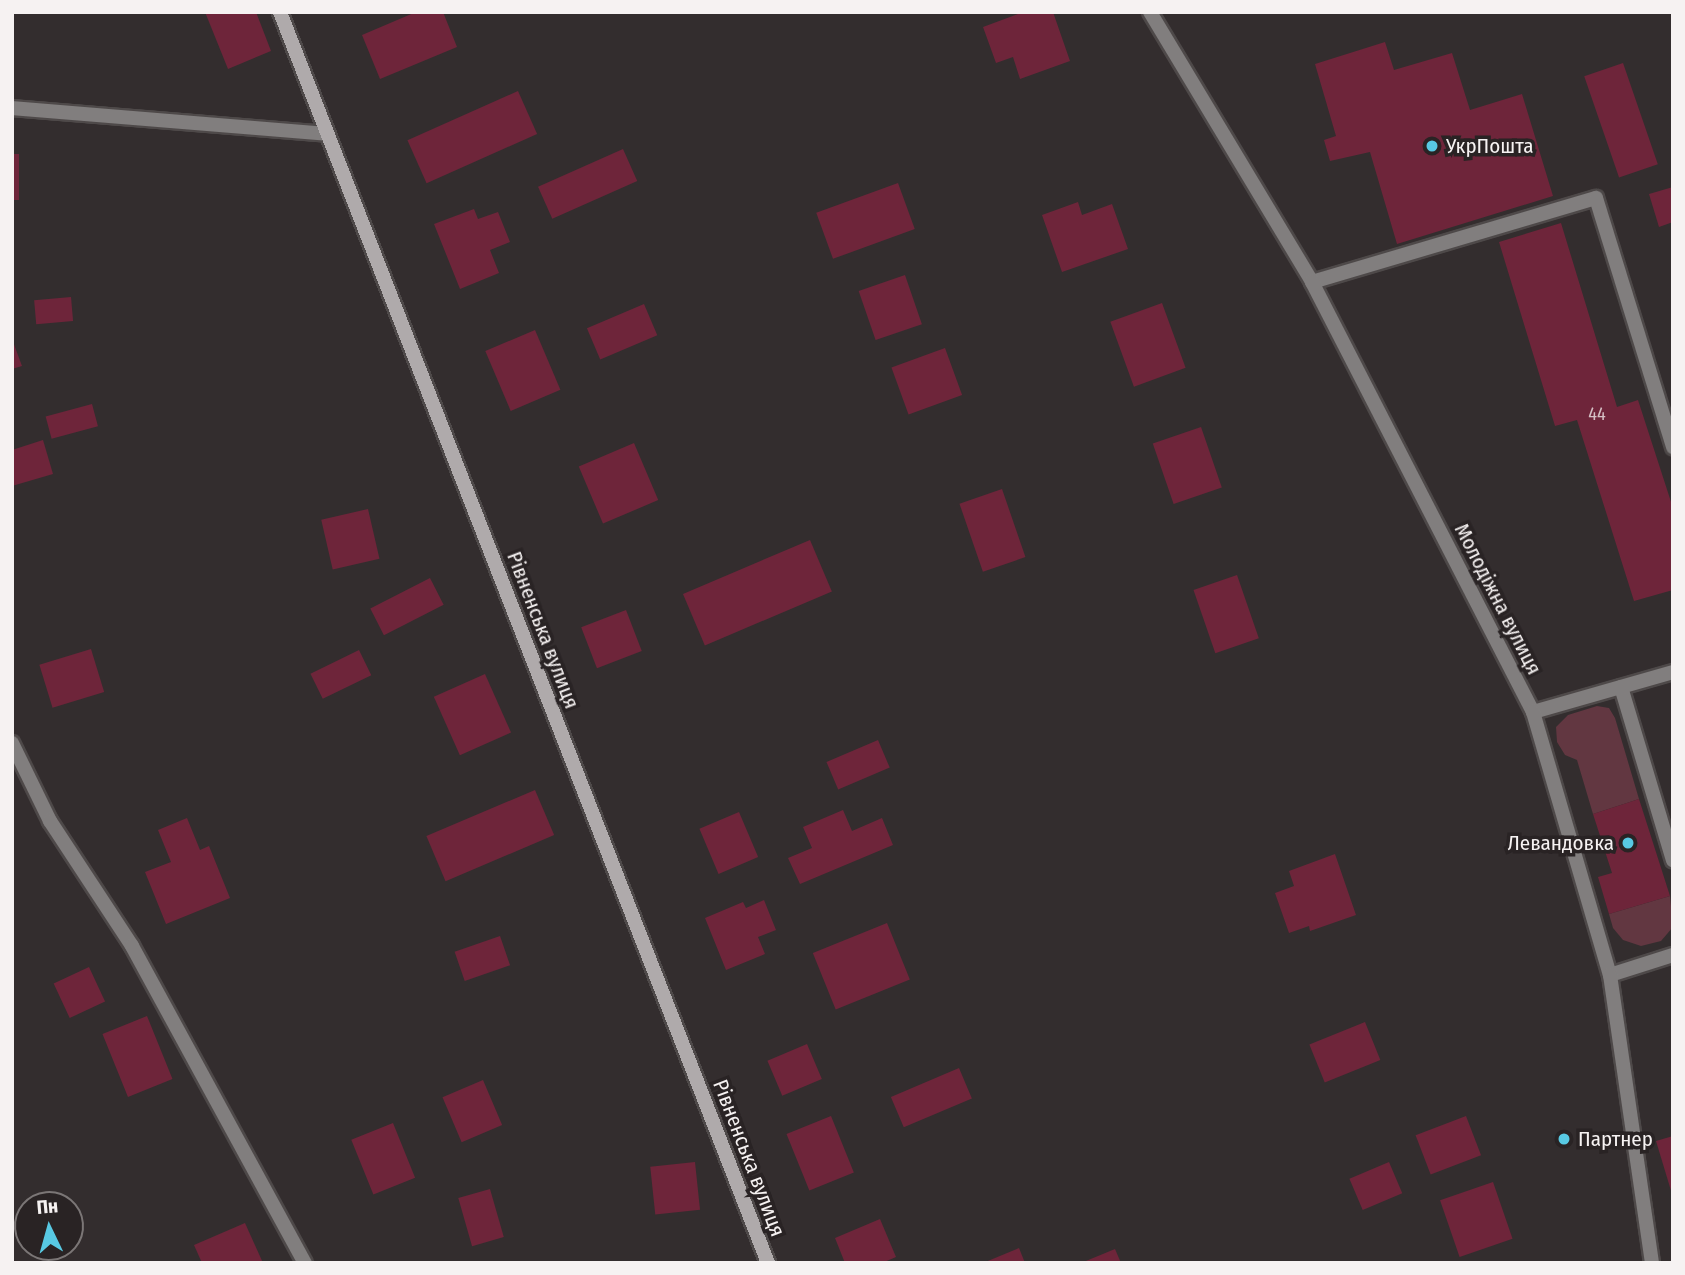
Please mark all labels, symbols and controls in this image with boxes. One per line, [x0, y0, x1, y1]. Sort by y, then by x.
place label: УкрПошта [1446, 133, 1533, 159]
marker: УкрПошта [1424, 138, 1440, 154]
house number: 44 [1588, 403, 1606, 425]
street label: Молодіжна вулиця [1449, 519, 1547, 679]
street label: Рівненська вулиця [501, 548, 585, 712]
place label: Левандовка [1507, 830, 1614, 856]
marker: Левандовка [1620, 835, 1636, 851]
street label: Рівненська вулиця [707, 1076, 791, 1240]
place label: Партнер [1578, 1126, 1653, 1152]
marker: Партнер [1556, 1131, 1572, 1147]
north arrow [14, 1191, 84, 1261]
text: Пн [36, 1194, 59, 1219]

